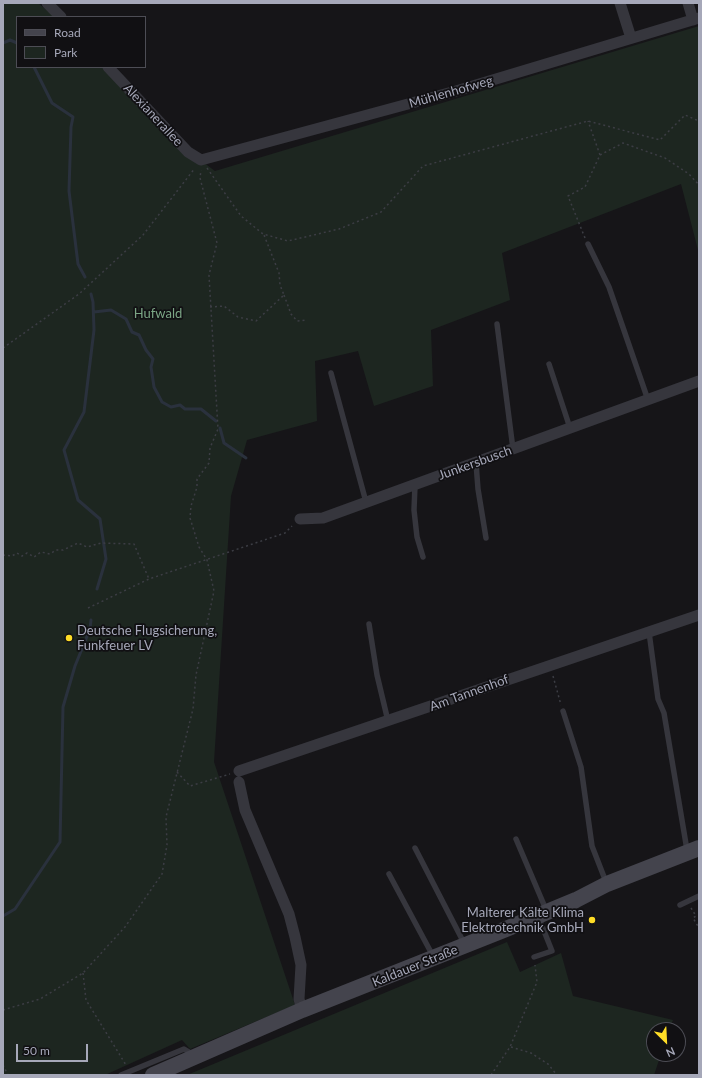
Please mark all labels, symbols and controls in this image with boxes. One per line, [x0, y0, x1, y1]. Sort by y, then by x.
legend [16, 16, 146, 68]
text: Road [54, 25, 81, 40]
text: Park [54, 45, 77, 60]
street label: Mühlenhofweg [407, 73, 495, 111]
street label: Alexianerallee [120, 81, 186, 149]
park label: Hufwald [134, 306, 182, 322]
street label: Junkersbusch [436, 443, 514, 483]
place label: Deutsche Flugsicherung, Funkfeuer LV [77, 623, 217, 654]
marker: Deutsche Flugsicherung, Funkfeuer LV [64, 633, 74, 643]
street label: Am Tannenhof [427, 671, 511, 715]
place label: Malterer Kälte Klima Elektrotechnik GmbH [461, 905, 584, 936]
marker: Malterer Kälte Klima Elektrotechnik GmbH [587, 915, 597, 925]
street label: Kaldauer Straße [370, 942, 460, 990]
north arrow [646, 1022, 686, 1062]
scale bar [18, 1036, 90, 1062]
text: 50 m [23, 1043, 50, 1058]
text: N [664, 1045, 677, 1060]

